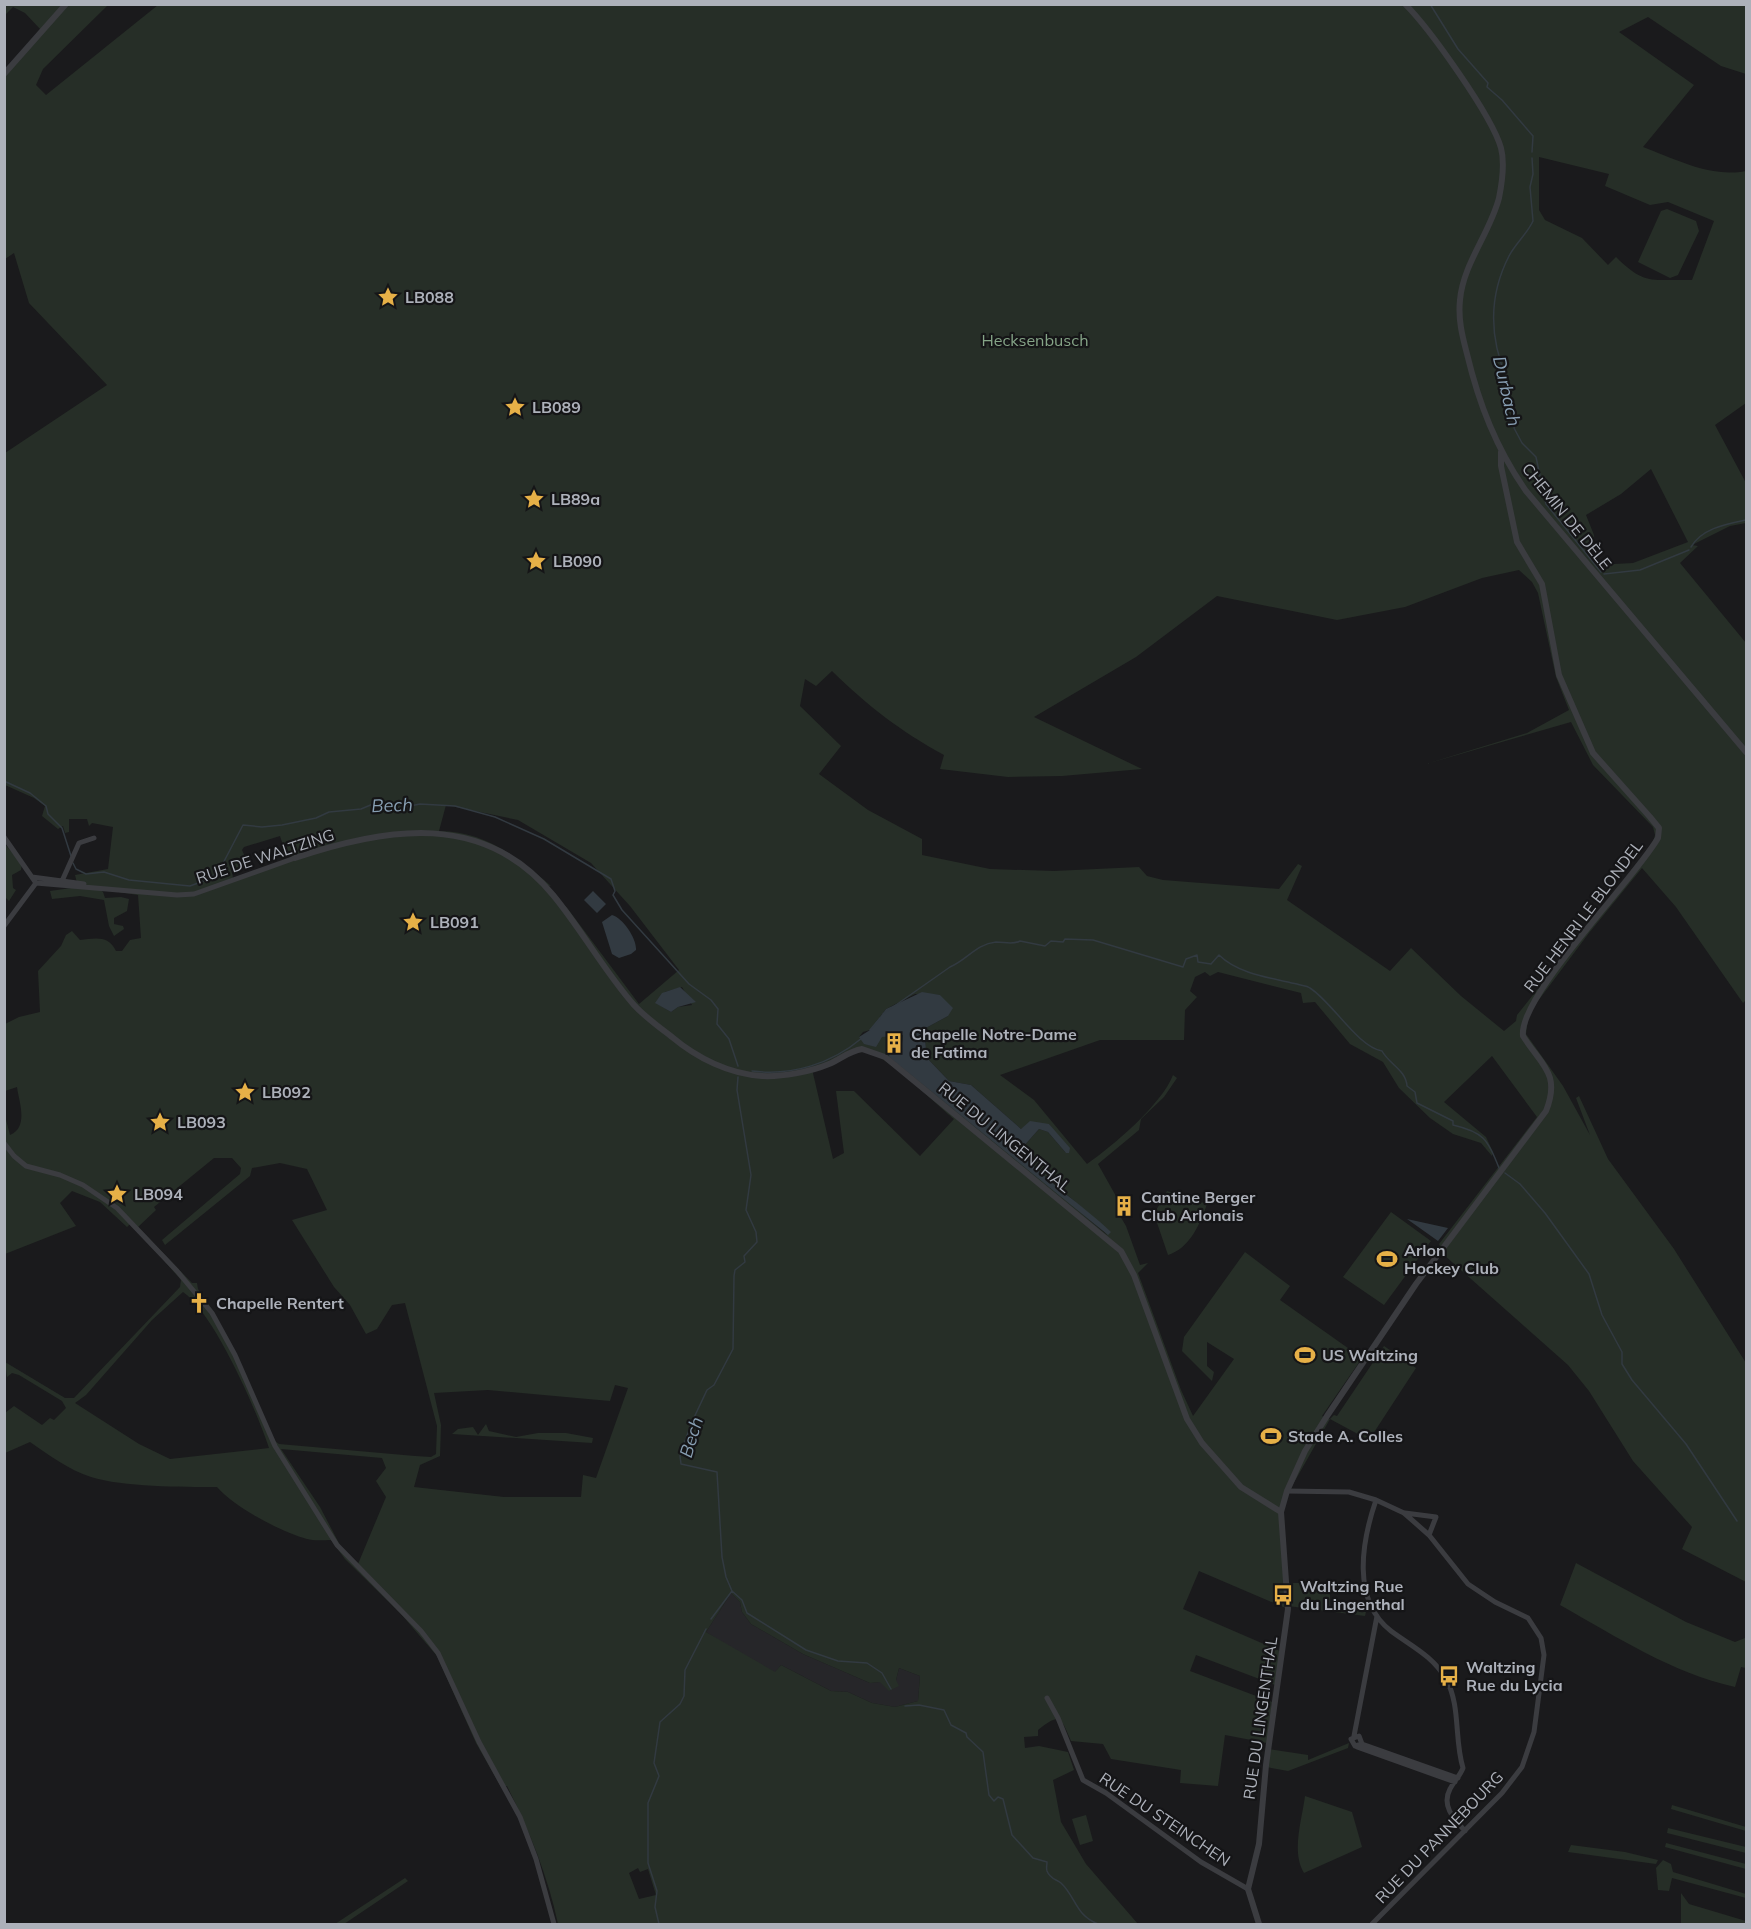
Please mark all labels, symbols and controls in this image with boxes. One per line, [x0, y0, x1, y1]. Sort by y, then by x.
place icon: LB088 [376, 285, 400, 309]
place label: LB088 [405, 287, 454, 307]
park label: Hecksenbusch [981, 330, 1089, 350]
water label: Durbach [1488, 354, 1526, 428]
place icon: LB089 [503, 395, 527, 419]
place label: LB089 [532, 397, 581, 417]
street label: CHEMIN DE DÈLE [1518, 459, 1616, 573]
place icon: LB89a [522, 487, 546, 511]
place label: LB89a [551, 489, 600, 509]
place icon: LB090 [524, 549, 548, 573]
place label: LB090 [553, 551, 602, 571]
water label: Bech [371, 793, 413, 817]
street label: RUE DE WALTZING [193, 824, 337, 888]
street label: RUE HENRI LE BLONDEL [1519, 836, 1647, 996]
place icon: LB091 [401, 910, 425, 934]
place label: LB091 [430, 912, 479, 932]
place label: Chapelle Notre-Dame de Fatima [911, 1024, 1077, 1062]
building icon: Chapelle Notre-Dame de Fatima [882, 1031, 906, 1055]
street label: RUE DU LINGENTHAL [935, 1077, 1075, 1197]
place icon: LB092 [233, 1080, 257, 1104]
place label: LB092 [262, 1082, 311, 1102]
place icon: LB093 [148, 1110, 172, 1134]
place label: LB093 [177, 1112, 226, 1132]
place icon: LB094 [105, 1182, 129, 1206]
place label: LB094 [134, 1184, 183, 1204]
place label: Cantine Berger Club Arlonais [1141, 1187, 1256, 1225]
building icon: Cantine Berger Club Arlonais [1112, 1194, 1136, 1218]
place label: Arlon Hockey Club [1404, 1240, 1499, 1278]
sports icon: Arlon Hockey Club [1375, 1247, 1399, 1271]
church icon: Chapelle Rentert [187, 1291, 211, 1315]
place label: Chapelle Rentert [216, 1293, 344, 1313]
sports icon: US Waltzing [1293, 1343, 1317, 1367]
place label: US Waltzing [1322, 1345, 1418, 1365]
water label: Bech [674, 1414, 708, 1460]
sports icon: Stade A. Colles [1259, 1424, 1283, 1448]
place label: Stade A. Colles [1288, 1426, 1403, 1446]
place label: Waltzing Rue du Lingenthal [1300, 1576, 1405, 1614]
bus stop icon: Waltzing Rue du Lingenthal [1271, 1583, 1295, 1607]
street label: RUE DU LINGENTHAL [1239, 1635, 1281, 1801]
place label: Waltzing Rue du Lycia [1466, 1657, 1563, 1695]
bus stop icon: Waltzing Rue du Lycia [1437, 1664, 1461, 1688]
street label: RUE DU PANNEBOURG [1371, 1767, 1507, 1907]
street label: RUE DU STEINCHEN [1096, 1768, 1234, 1870]

